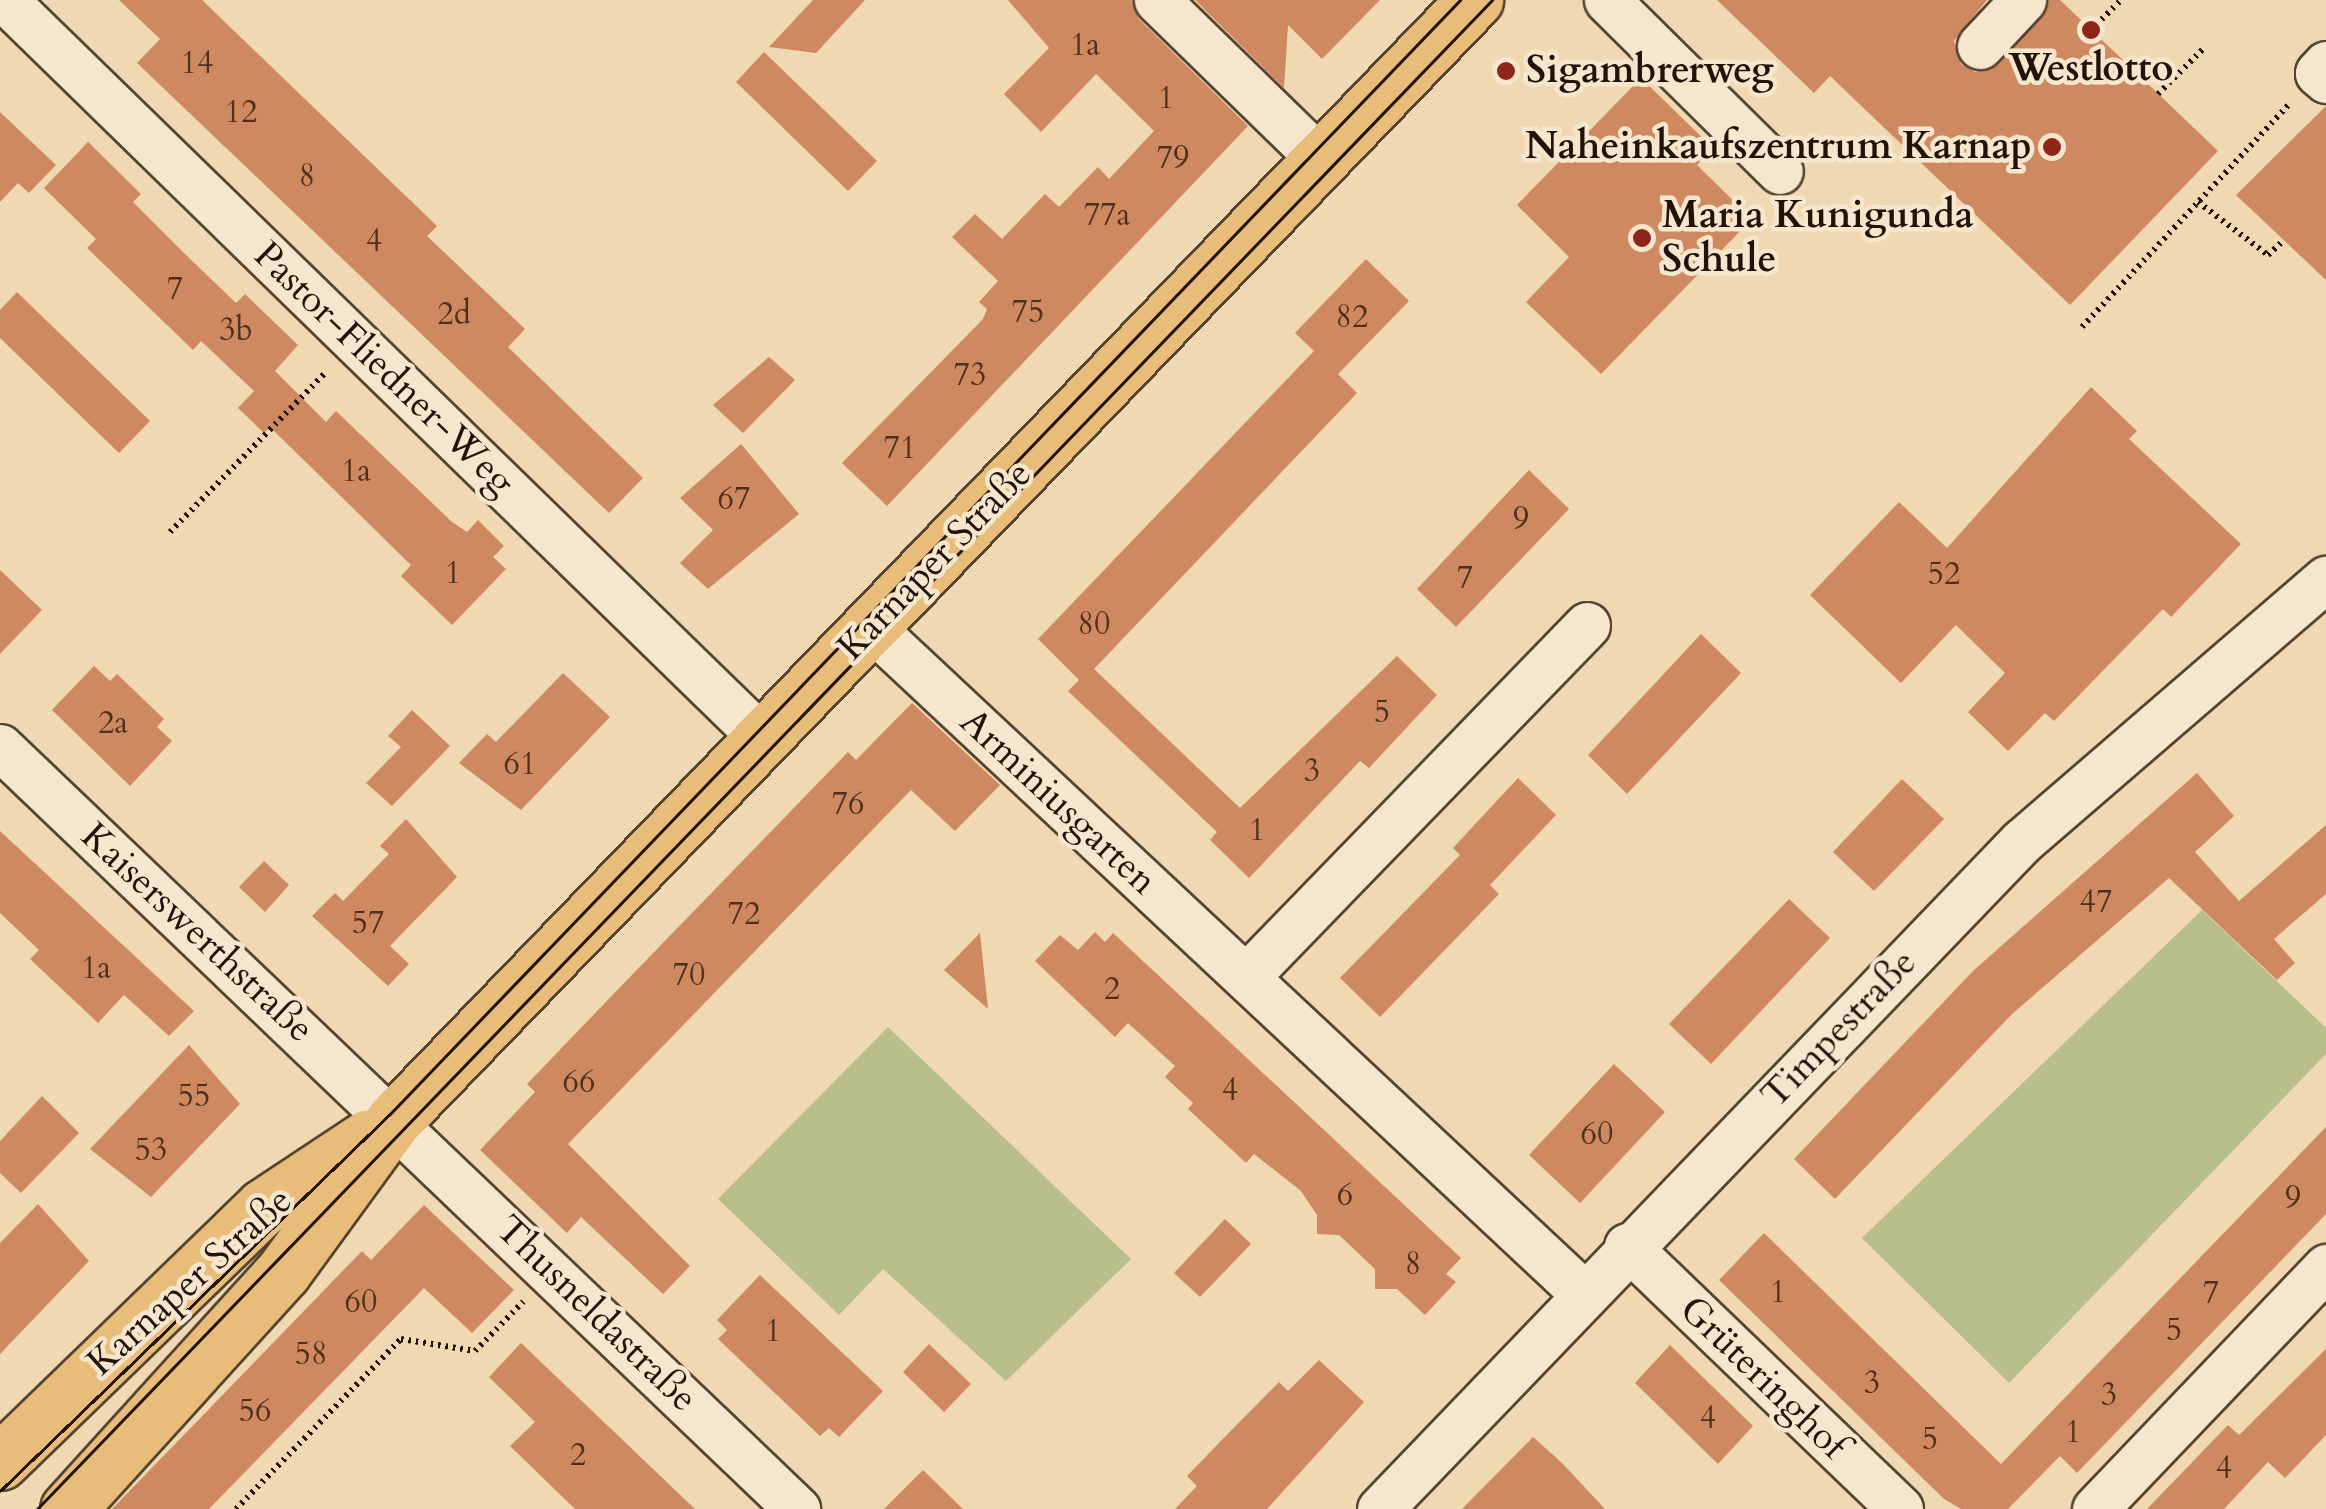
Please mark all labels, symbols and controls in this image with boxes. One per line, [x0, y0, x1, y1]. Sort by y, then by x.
marker: Westlotto [2080, 19, 2102, 41]
house number: 1a [1070, 26, 1100, 64]
house number: 14 [181, 44, 213, 82]
place label: Westlotto [2008, 46, 2174, 92]
place label: Sigambrerweg [1526, 48, 1774, 94]
marker: Sigambrerweg [1495, 60, 1517, 82]
house number: 1 [1158, 79, 1174, 117]
house number: 12 [225, 93, 257, 131]
place label: Naheinkaufszentrum Karnap [1525, 124, 2032, 170]
marker: Naheinkaufszentrum Karnap [2041, 136, 2063, 158]
house number: 79 [1157, 139, 1189, 177]
house number: 8 [299, 157, 315, 195]
place label: Maria Kunigunda Schule [1662, 193, 1974, 282]
house number: 77a [1084, 196, 1130, 234]
house number: 4 [366, 222, 382, 260]
marker: Maria Kunigunda Schule [1631, 227, 1653, 249]
street label: Pastor-Fliedner-Weg [244, 233, 524, 505]
house number: 7 [167, 270, 183, 308]
house number: 75 [1012, 293, 1044, 331]
house number: 2d [437, 295, 471, 333]
house number: 82 [1336, 298, 1368, 336]
house number: 3b [219, 311, 253, 349]
house number: 73 [954, 356, 986, 394]
house number: 71 [884, 429, 916, 467]
house number: 1a [341, 452, 371, 490]
street label: Karnaper Straße [829, 452, 1041, 670]
house number: 67 [718, 480, 750, 518]
house number: 9 [1513, 500, 1529, 538]
house number: 1 [445, 554, 461, 592]
house number: 52 [1928, 555, 1960, 593]
house number: 7 [1457, 559, 1473, 597]
house number: 80 [1078, 605, 1110, 643]
house number: 5 [1374, 693, 1390, 731]
street label: Arminiusgarten [950, 699, 1166, 905]
house number: 2a [98, 704, 128, 742]
house number: 61 [504, 745, 536, 783]
house number: 3 [1304, 752, 1320, 790]
house number: 76 [832, 785, 864, 823]
house number: 1 [1249, 811, 1265, 849]
street label: Kaiserswerthstraße [71, 814, 323, 1052]
house number: 47 [2080, 883, 2112, 921]
house number: 72 [728, 895, 760, 933]
house number: 57 [352, 904, 384, 942]
street label: Timpestraße [1752, 940, 1926, 1118]
house number: 1a [81, 949, 111, 987]
house number: 70 [673, 956, 705, 994]
house number: 2 [1104, 970, 1120, 1008]
house number: 66 [563, 1063, 595, 1101]
house number: 4 [1222, 1071, 1238, 1109]
house number: 55 [178, 1077, 210, 1115]
house number: 60 [1581, 1115, 1613, 1153]
house number: 53 [135, 1131, 167, 1169]
house number: 6 [1337, 1176, 1353, 1214]
street label: Karnaper Straße [78, 1178, 302, 1386]
house number: 9 [2285, 1179, 2301, 1217]
street label: Thusneldastraße [486, 1206, 706, 1422]
house number: 8 [1405, 1245, 1421, 1283]
house number: 1 [1770, 1273, 1786, 1311]
house number: 7 [2203, 1274, 2219, 1312]
house number: 60 [345, 1283, 377, 1321]
street label: Grüteringhof [1670, 1287, 1856, 1469]
house number: 5 [2166, 1311, 2182, 1349]
house number: 1 [765, 1312, 781, 1350]
house number: 58 [295, 1335, 327, 1373]
house number: 3 [1864, 1364, 1880, 1402]
house number: 3 [2101, 1376, 2117, 1414]
house number: 56 [239, 1392, 271, 1430]
house number: 4 [1700, 1399, 1716, 1437]
house number: 1 [2065, 1413, 2081, 1451]
house number: 5 [1922, 1420, 1938, 1458]
house number: 2 [570, 1436, 586, 1474]
house number: 4 [2216, 1449, 2232, 1487]

